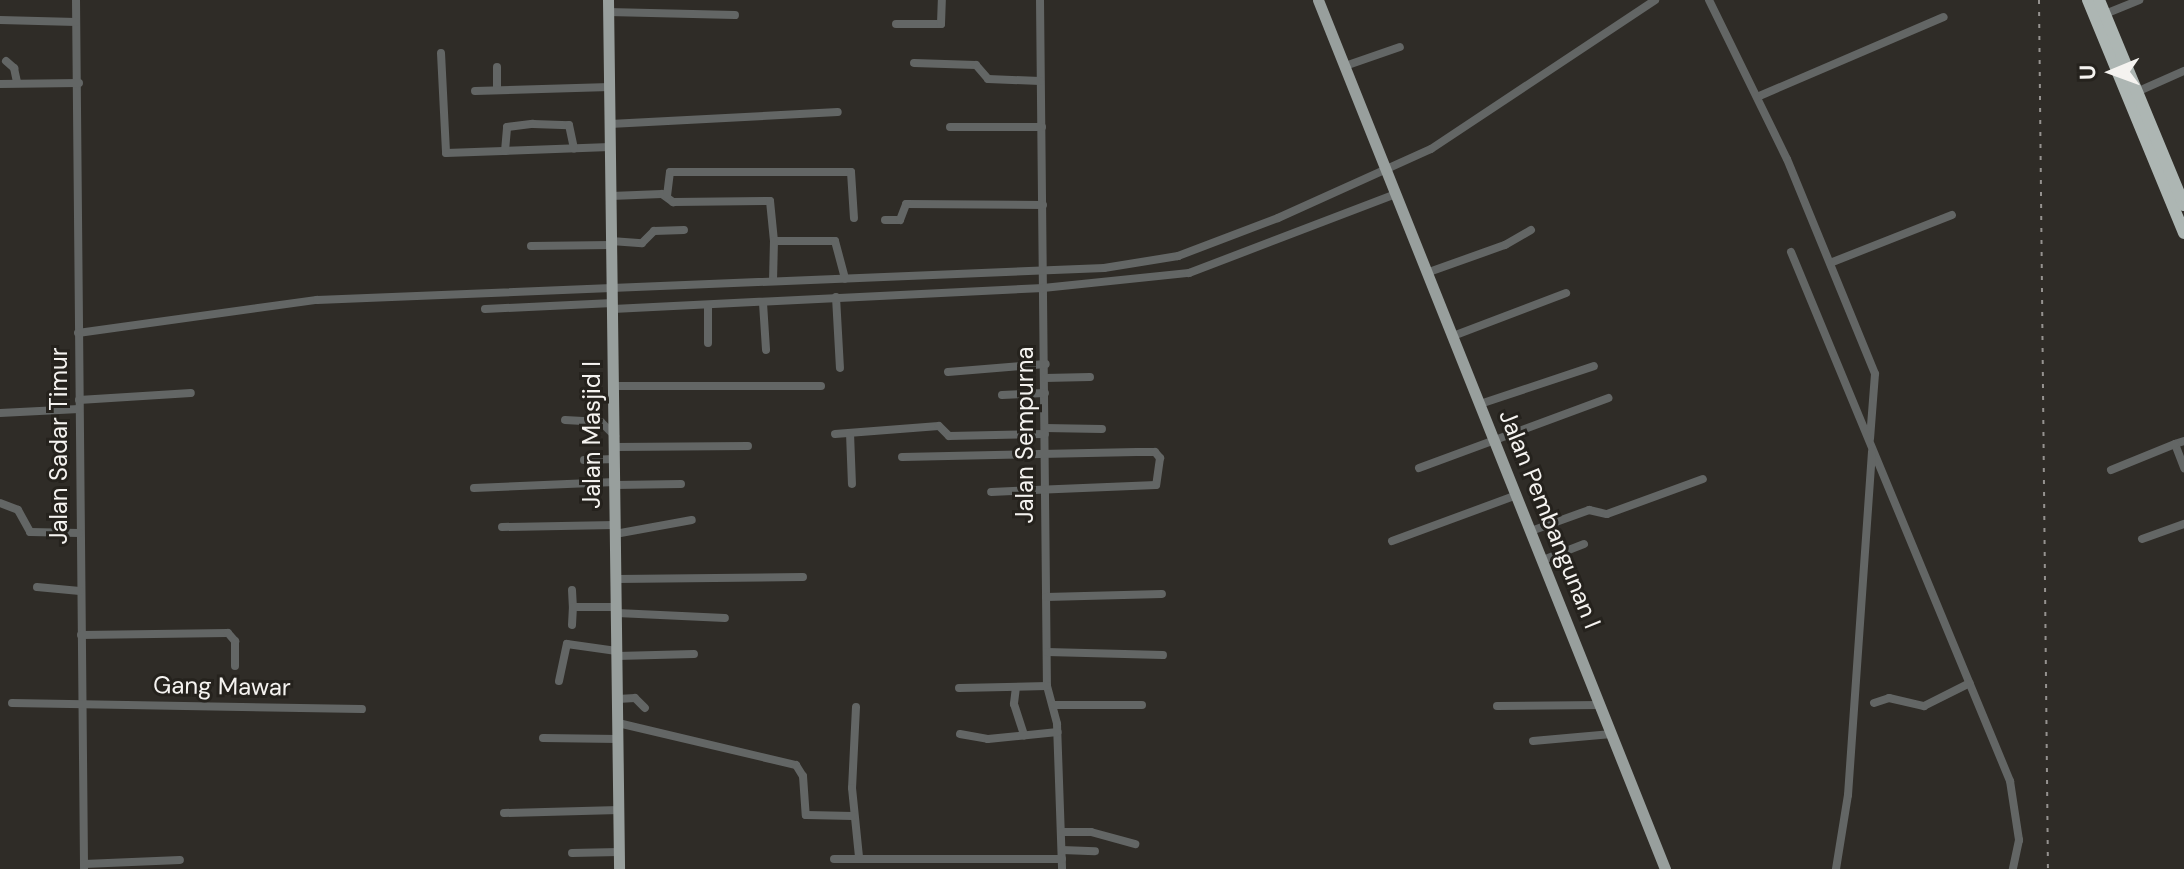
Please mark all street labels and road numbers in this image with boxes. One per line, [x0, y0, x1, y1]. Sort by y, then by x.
street label: Jalan Sempurna [1011, 346, 1039, 524]
street label: Jalan Sadar Timur [45, 347, 73, 545]
street label: Jalan Masjid I [578, 361, 606, 509]
street label: Jalan Pembangunan I [1493, 405, 1607, 633]
street label: Gang Mawar [153, 670, 291, 702]

